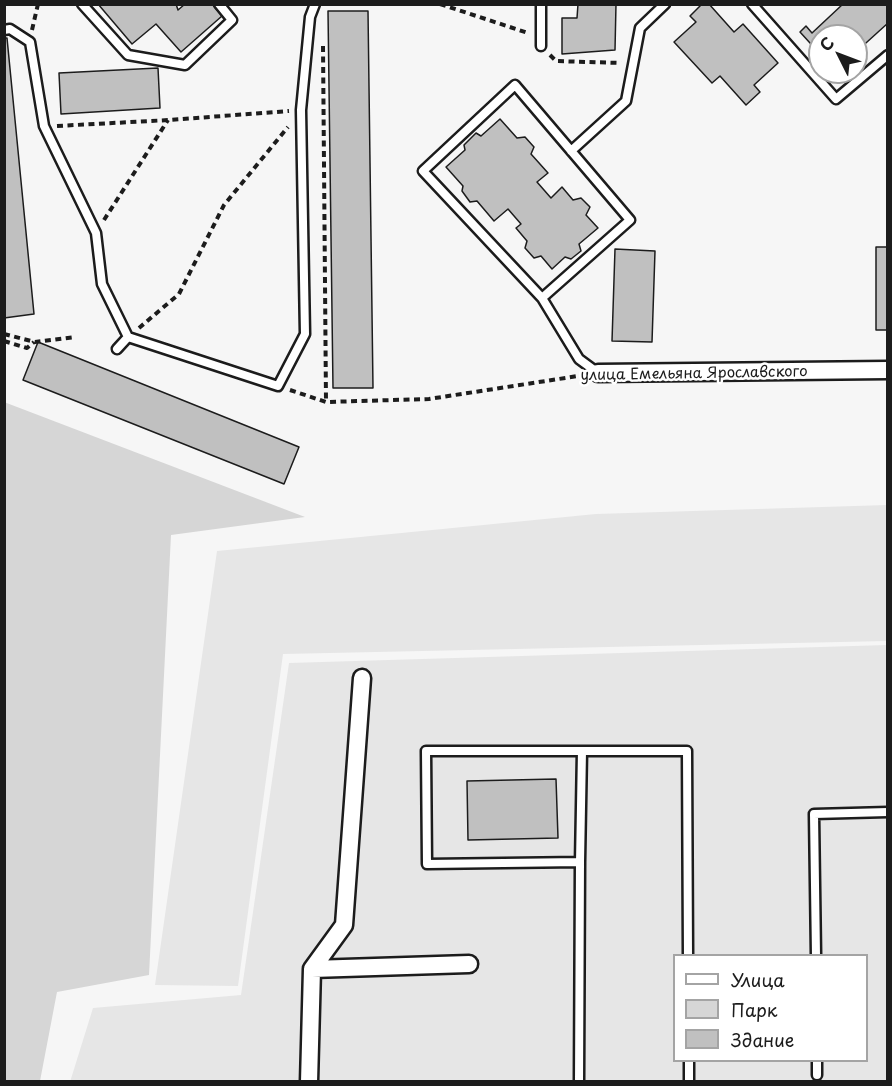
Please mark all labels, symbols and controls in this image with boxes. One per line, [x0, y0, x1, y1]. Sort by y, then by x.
north arrow [808, 24, 868, 84]
text: С [813, 31, 839, 56]
street label: улица Емельяна Ярославского [580, 363, 808, 385]
legend [673, 954, 868, 1062]
text: Улица [731, 966, 785, 993]
text: Парк [731, 996, 777, 1023]
text: Здание [731, 1026, 794, 1053]

